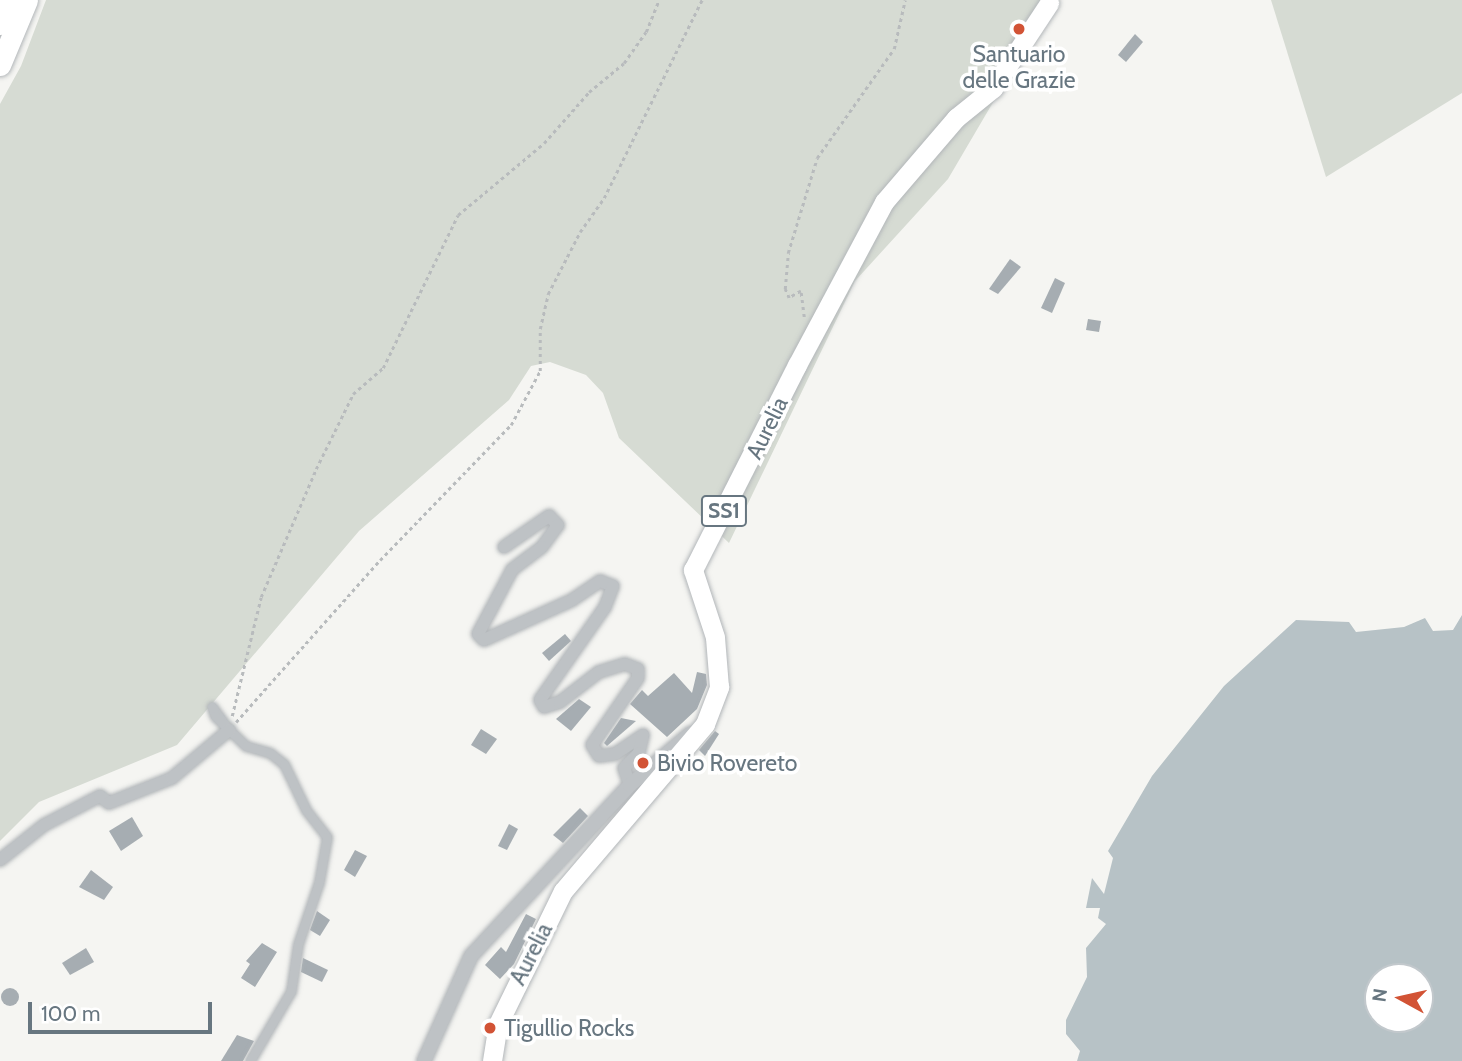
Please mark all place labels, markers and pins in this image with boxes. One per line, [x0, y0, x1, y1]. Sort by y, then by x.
marker: Santuario delle Grazie [1011, 21, 1027, 37]
place label: Santuario delle Grazie [962, 40, 1076, 94]
place label: Bivio Rovereto [657, 749, 797, 777]
marker: Bivio Rovereto [635, 755, 651, 771]
place label: Tigullio Rocks [504, 1014, 634, 1042]
marker: Tigullio Rocks [482, 1020, 498, 1036]

